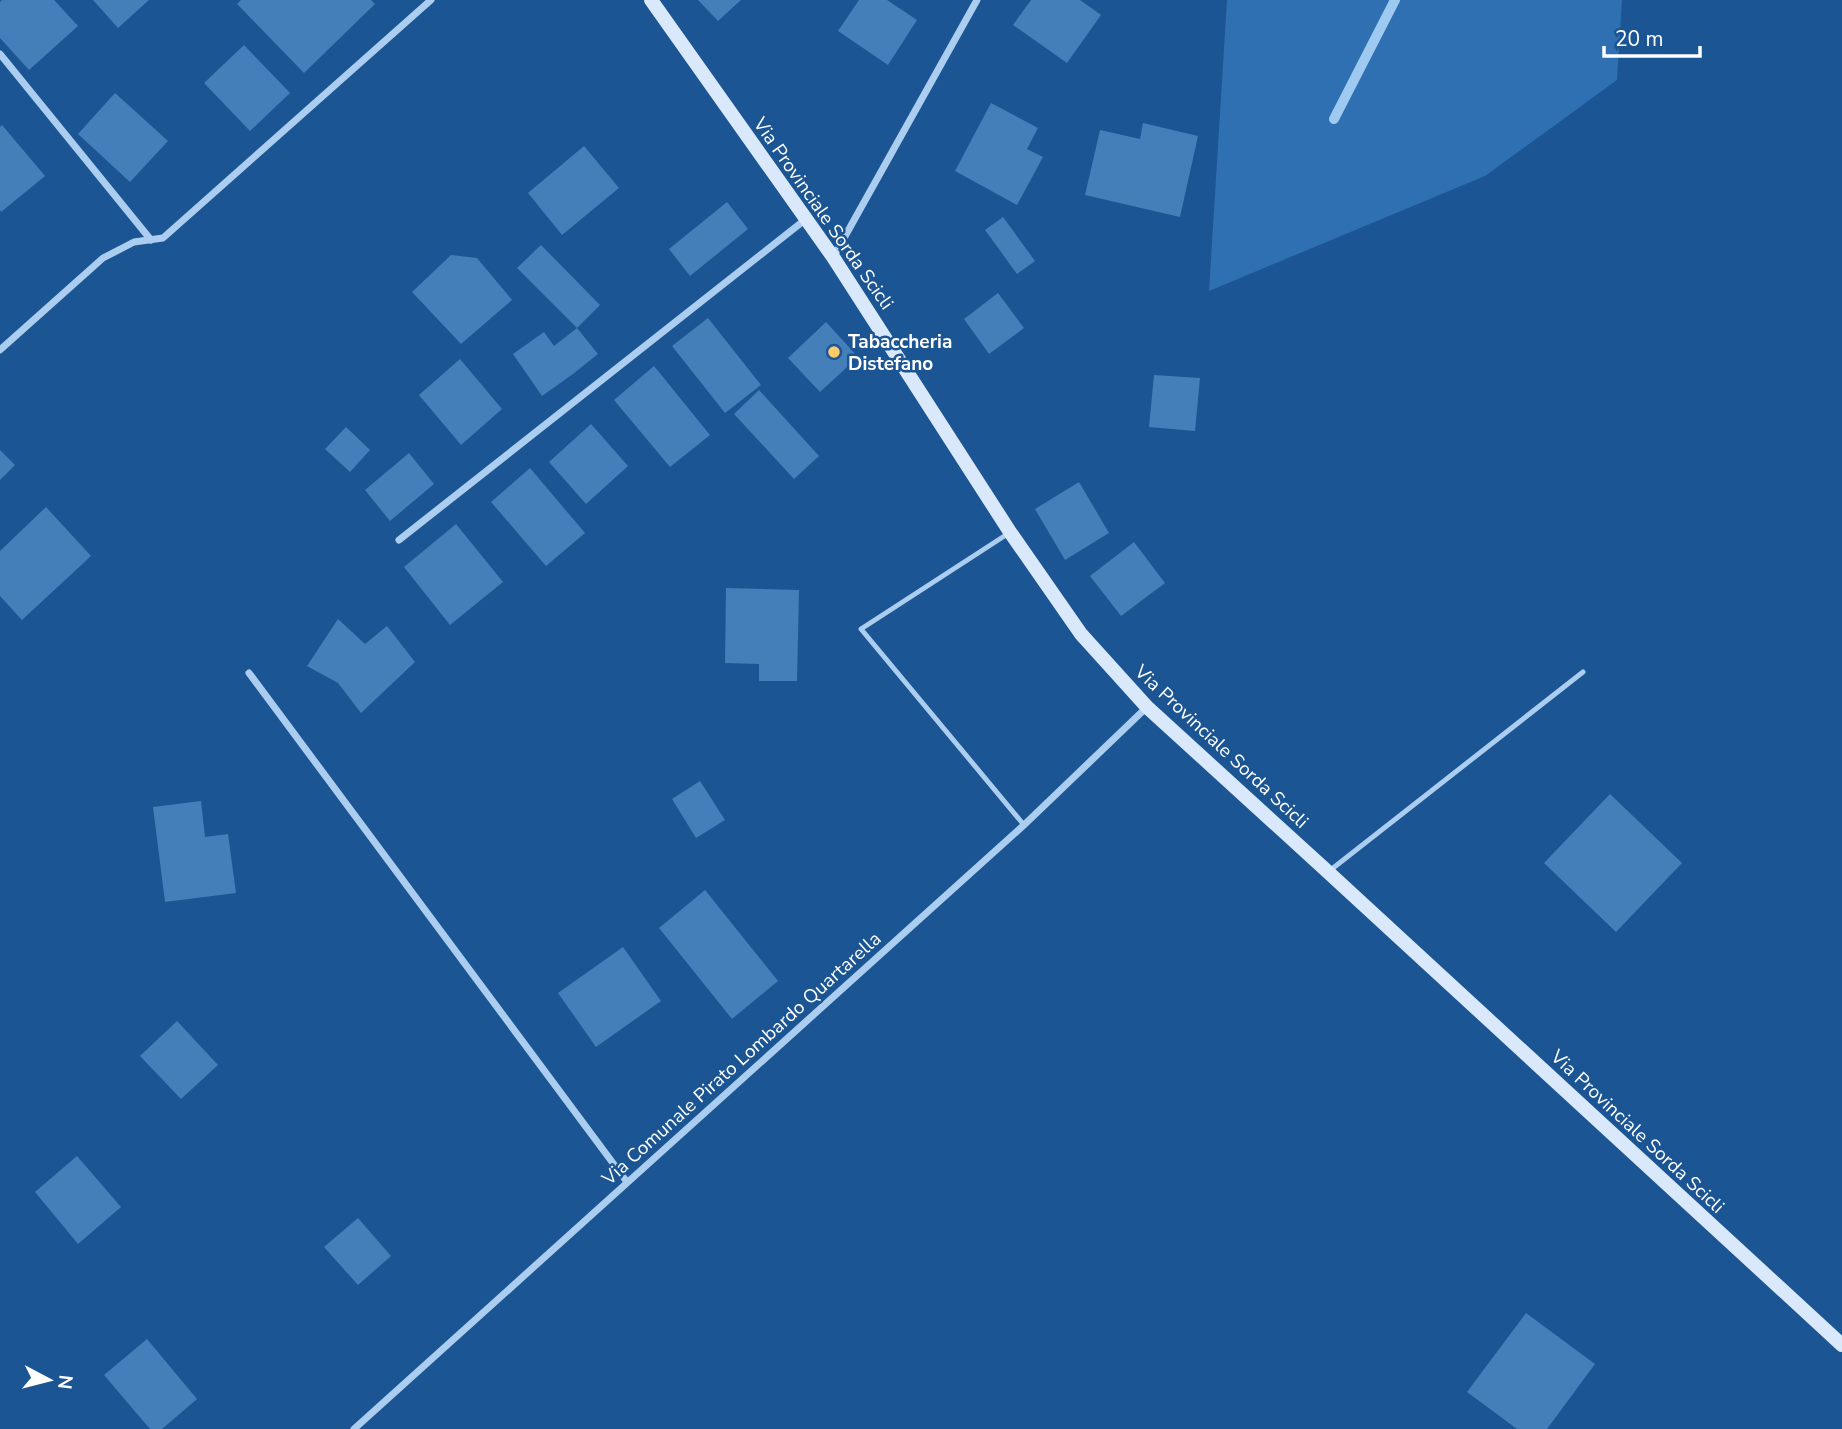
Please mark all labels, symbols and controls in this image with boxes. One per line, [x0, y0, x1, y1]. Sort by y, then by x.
scale bar [1604, 14, 1700, 58]
text: 20 m [1615, 25, 1664, 53]
street label: Via Provinciale Sorda Scicli [746, 112, 899, 315]
place label: Tabaccheria Distefano [848, 329, 952, 377]
marker: Tabaccheria Distefano [826, 344, 842, 360]
street label: Via Provinciale Sorda Scicli [1128, 659, 1314, 834]
street label: Via Comunale Pirato Lombardo Quartarella [596, 926, 887, 1192]
street label: Via Provinciale Sorda Scicli [1544, 1044, 1730, 1219]
north arrow [14, 1345, 84, 1415]
text: N [51, 1373, 79, 1391]

